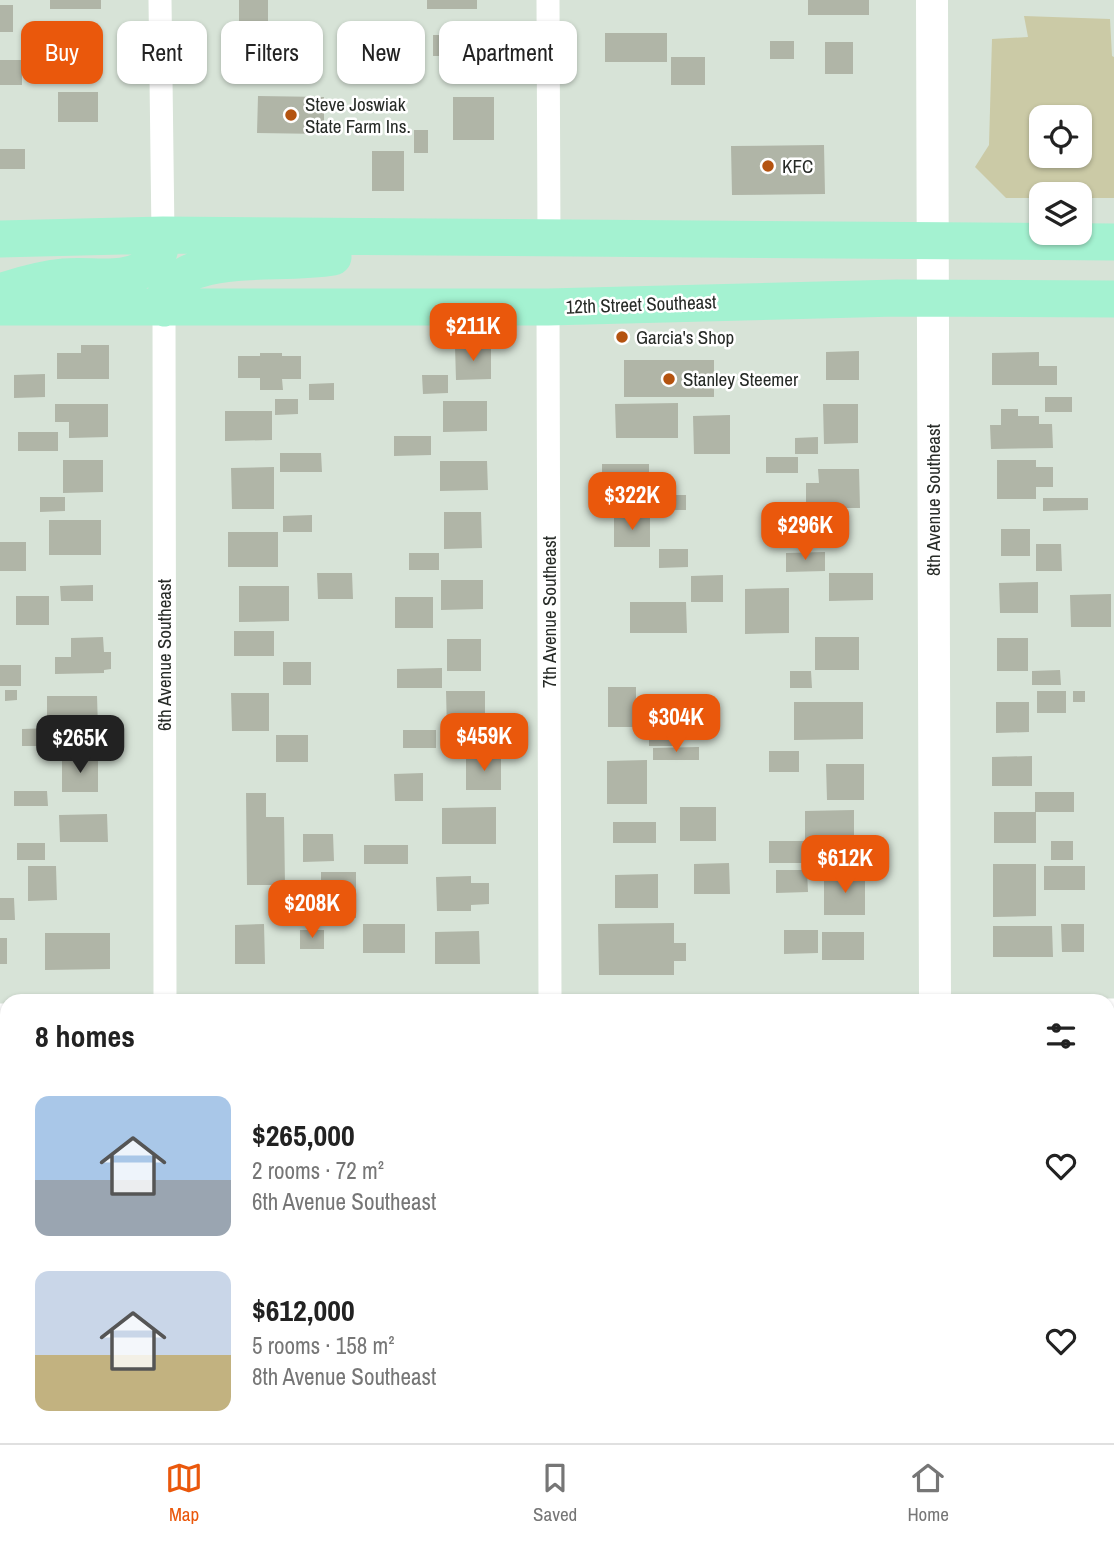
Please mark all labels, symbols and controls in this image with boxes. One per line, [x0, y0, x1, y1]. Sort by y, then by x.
chip: Buy [21, 21, 103, 84]
chip: Rent [117, 21, 207, 84]
chip: Filters [221, 21, 323, 84]
chip: New [337, 21, 425, 84]
chip: Apartment [439, 21, 577, 84]
place label: Steve Joswiak State Farm Ins. [305, 91, 411, 139]
map controls [1029, 105, 1092, 245]
button: locate [1029, 105, 1092, 168]
marker: Steve Joswiak State Farm Ins. [283, 107, 299, 123]
place label: KFC [782, 153, 813, 179]
marker: KFC [760, 158, 776, 174]
button: layers [1029, 182, 1092, 245]
street label: 12th Street Southeast [565, 288, 717, 320]
pin: $211K [424, 304, 522, 363]
text: $211K [446, 310, 500, 341]
place label: Garcia's Shop [636, 324, 734, 350]
marker: Garcia's Shop [614, 329, 630, 345]
place label: Stanley Steemer [683, 366, 799, 392]
marker: Stanley Steemer [661, 371, 677, 387]
street label: 8th Avenue Southeast [920, 423, 946, 576]
pin: $322K [583, 472, 681, 532]
text: $322K [604, 479, 660, 510]
pin: $296K [756, 503, 854, 562]
text: $296K [777, 509, 833, 540]
street label: 7th Avenue Southeast [536, 535, 562, 688]
street label: 6th Avenue Southeast [151, 578, 177, 731]
pin: $304K [627, 694, 725, 754]
text: $304K [648, 701, 704, 732]
pin: $459K [435, 714, 533, 773]
pin: $265K [31, 716, 129, 775]
text: $459K [456, 720, 512, 751]
text: $265K [52, 722, 108, 753]
pin: $612K [796, 836, 894, 895]
text: $612K [817, 842, 873, 873]
pin: $208K [263, 880, 361, 940]
text: $208K [284, 887, 340, 918]
text: 8 homes [35, 1016, 135, 1056]
icon: filters [1042, 1017, 1080, 1055]
text: $265,000 [252, 1115, 355, 1155]
icon: home [91, 1124, 175, 1208]
icon: heart [1042, 1147, 1080, 1185]
text: 2 rooms · 72 m² [252, 1155, 384, 1186]
text: 6th Avenue Southeast [252, 1186, 436, 1217]
text: $612,000 [252, 1290, 355, 1330]
icon: home [91, 1299, 175, 1383]
icon: heart [1042, 1322, 1080, 1360]
text: 5 rooms · 158 m² [252, 1330, 395, 1361]
text: 8th Avenue Southeast [252, 1361, 436, 1392]
tab: Map [165, 1459, 203, 1527]
tab: Saved [533, 1459, 577, 1527]
tab: Home [907, 1459, 949, 1527]

